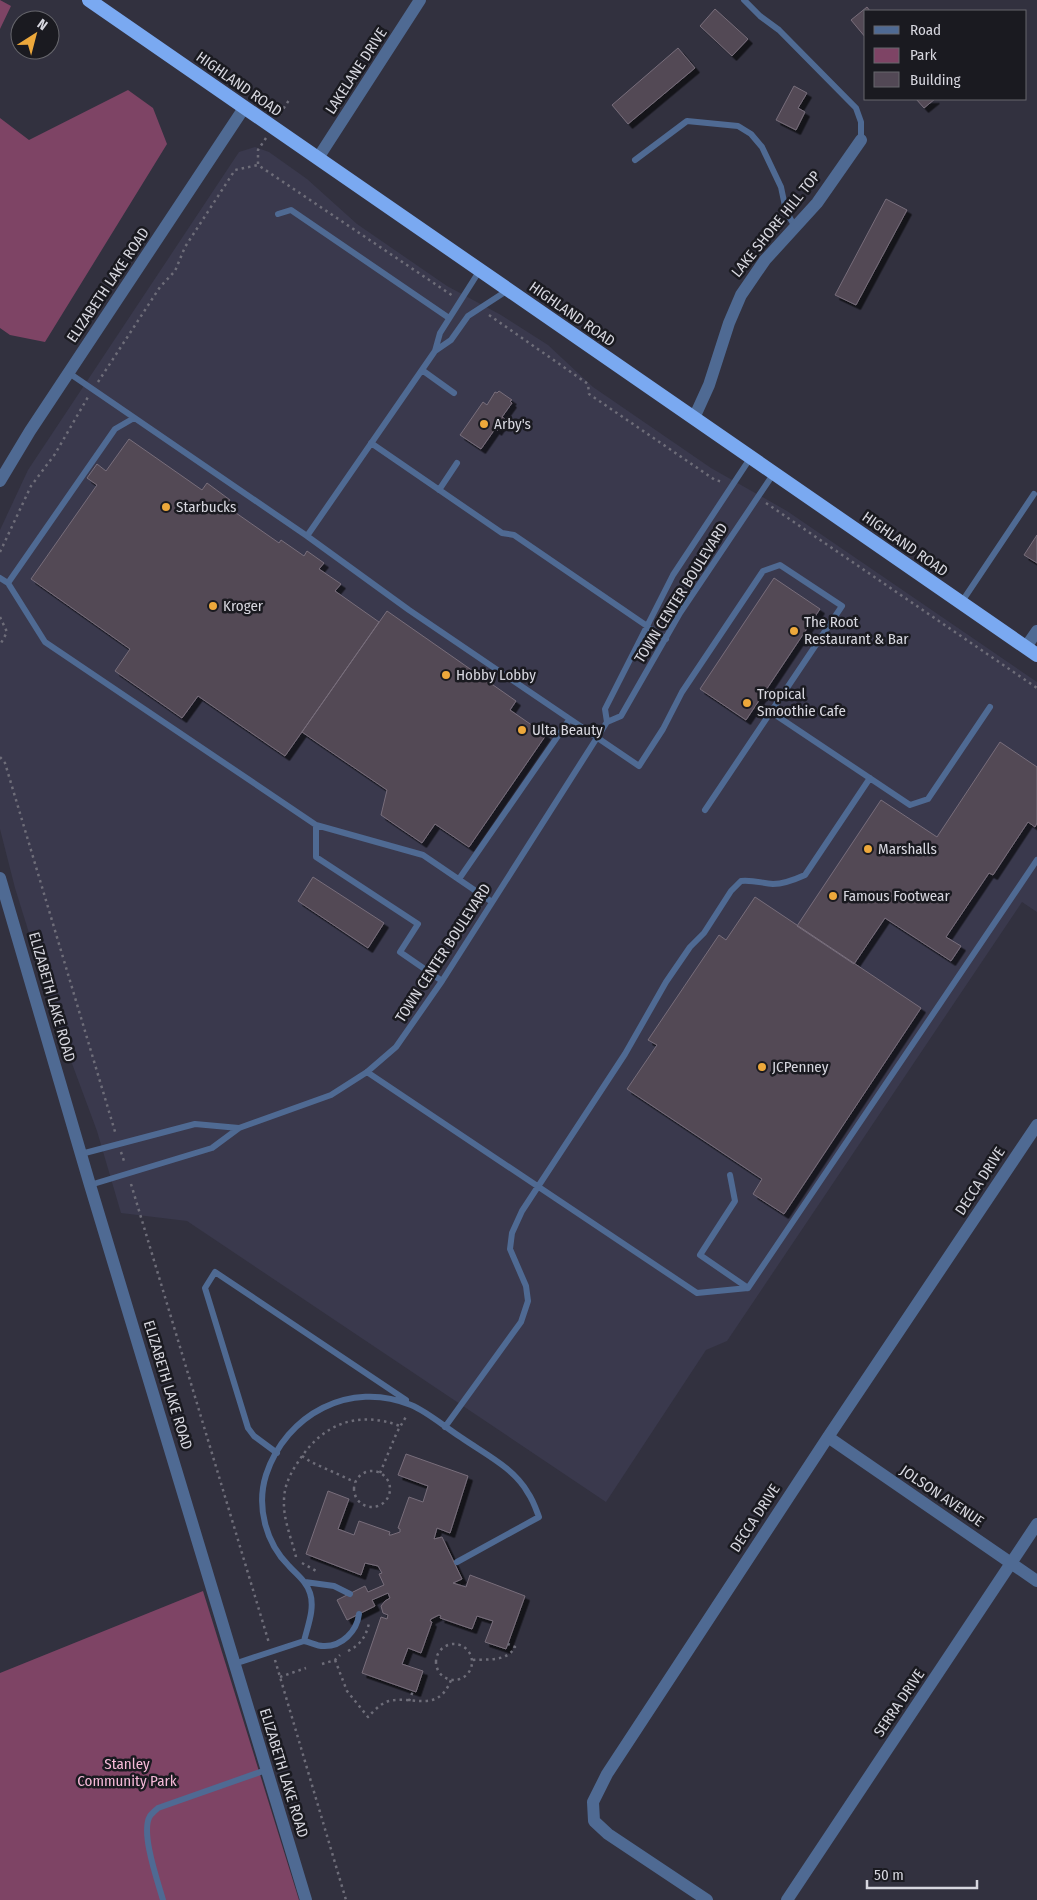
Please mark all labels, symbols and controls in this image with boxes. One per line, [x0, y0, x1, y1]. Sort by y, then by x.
north arrow [10, 10, 60, 60]
legend [864, 10, 1027, 100]
text: N [34, 16, 51, 34]
text: Road [910, 21, 941, 39]
street label: LAKELANE DRIVE [321, 24, 391, 118]
text: Park [910, 46, 937, 64]
street label: HIGHLAND ROAD [193, 48, 285, 120]
text: Building [910, 71, 961, 89]
street label: LAKE SHORE HILL TOP [728, 167, 824, 281]
street label: ELIZABETH LAKE ROAD [63, 224, 153, 346]
street label: HIGHLAND ROAD [526, 278, 618, 350]
place label: Arby's [494, 415, 531, 433]
marker: Arby's [478, 418, 490, 430]
place label: Starbucks [176, 498, 236, 516]
marker: Starbucks [160, 501, 172, 513]
street label: HIGHLAND ROAD [859, 508, 951, 580]
street label: TOWN CENTER BOULEVARD [631, 520, 731, 666]
place label: Kroger [223, 597, 264, 615]
marker: Kroger [207, 600, 219, 612]
place label: The Root Restaurant & Bar [804, 613, 909, 648]
marker: The Root Restaurant & Bar [788, 625, 800, 637]
place label: Hobby Lobby [456, 666, 536, 684]
marker: Hobby Lobby [440, 669, 452, 681]
place label: Tropical Smoothie Cafe [757, 685, 846, 720]
marker: Tropical Smoothie Cafe [741, 697, 753, 709]
place label: Ulta Beauty [532, 721, 603, 739]
marker: Ulta Beauty [516, 724, 528, 736]
place label: Marshalls [878, 840, 937, 858]
marker: Marshalls [862, 843, 874, 855]
street label: TOWN CENTER BOULEVARD [391, 880, 495, 1026]
place label: Famous Footwear [843, 887, 950, 905]
marker: Famous Footwear [827, 890, 839, 902]
street label: ELIZABETH LAKE ROAD [25, 930, 79, 1064]
place label: JCPenney [772, 1058, 829, 1076]
marker: JCPenney [756, 1061, 768, 1073]
street label: DECCA DRIVE [951, 1144, 1009, 1218]
street label: ELIZABETH LAKE ROAD [140, 1318, 196, 1452]
street label: JOLSON AVENUE [897, 1461, 987, 1531]
street label: DECCA DRIVE [726, 1481, 784, 1555]
street label: SERRA DRIVE [870, 1666, 928, 1740]
street label: ELIZABETH LAKE ROAD [256, 1706, 312, 1840]
park label: Stanley Community Park [77, 1755, 177, 1790]
scale bar [867, 1858, 977, 1890]
text: 50 m [874, 1866, 904, 1884]

